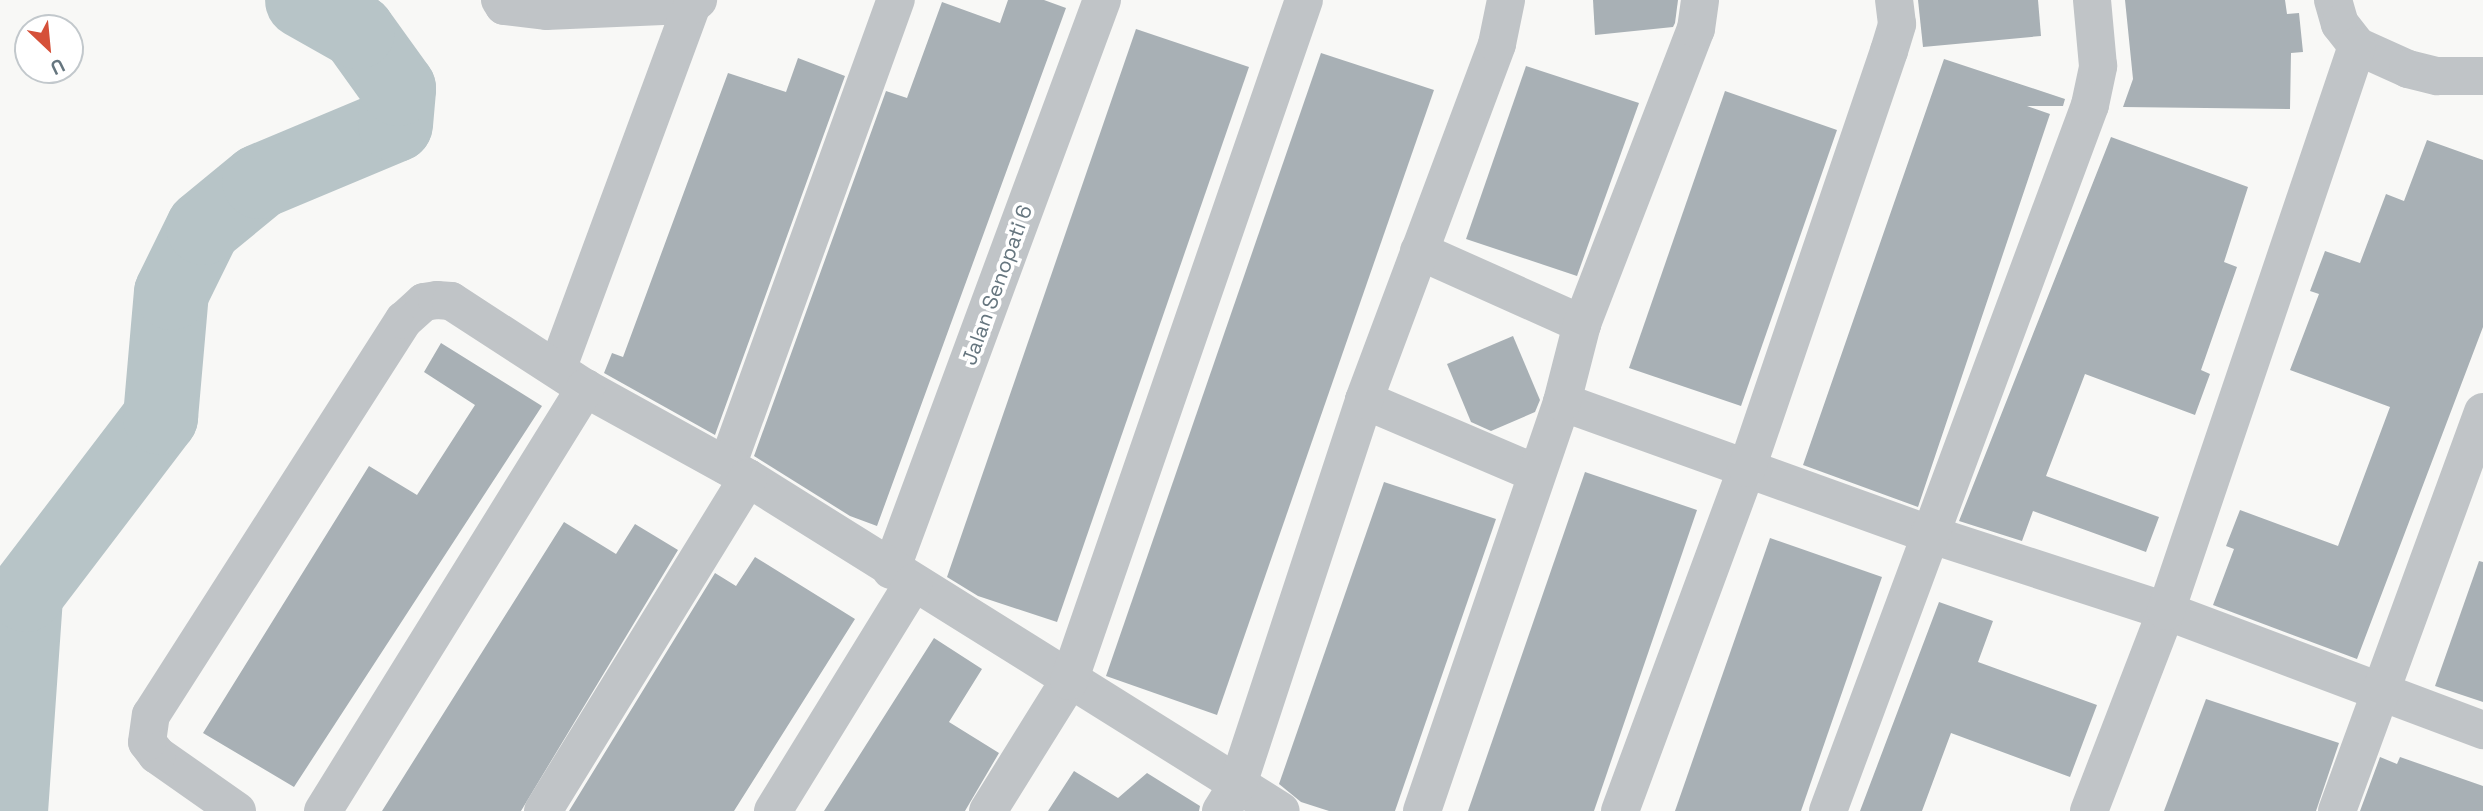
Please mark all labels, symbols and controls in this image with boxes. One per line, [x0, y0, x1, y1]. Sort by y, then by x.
north arrow [14, 14, 84, 84]
text: U [46, 52, 69, 81]
street label: Jalan Senopati 6 [956, 201, 1038, 369]

